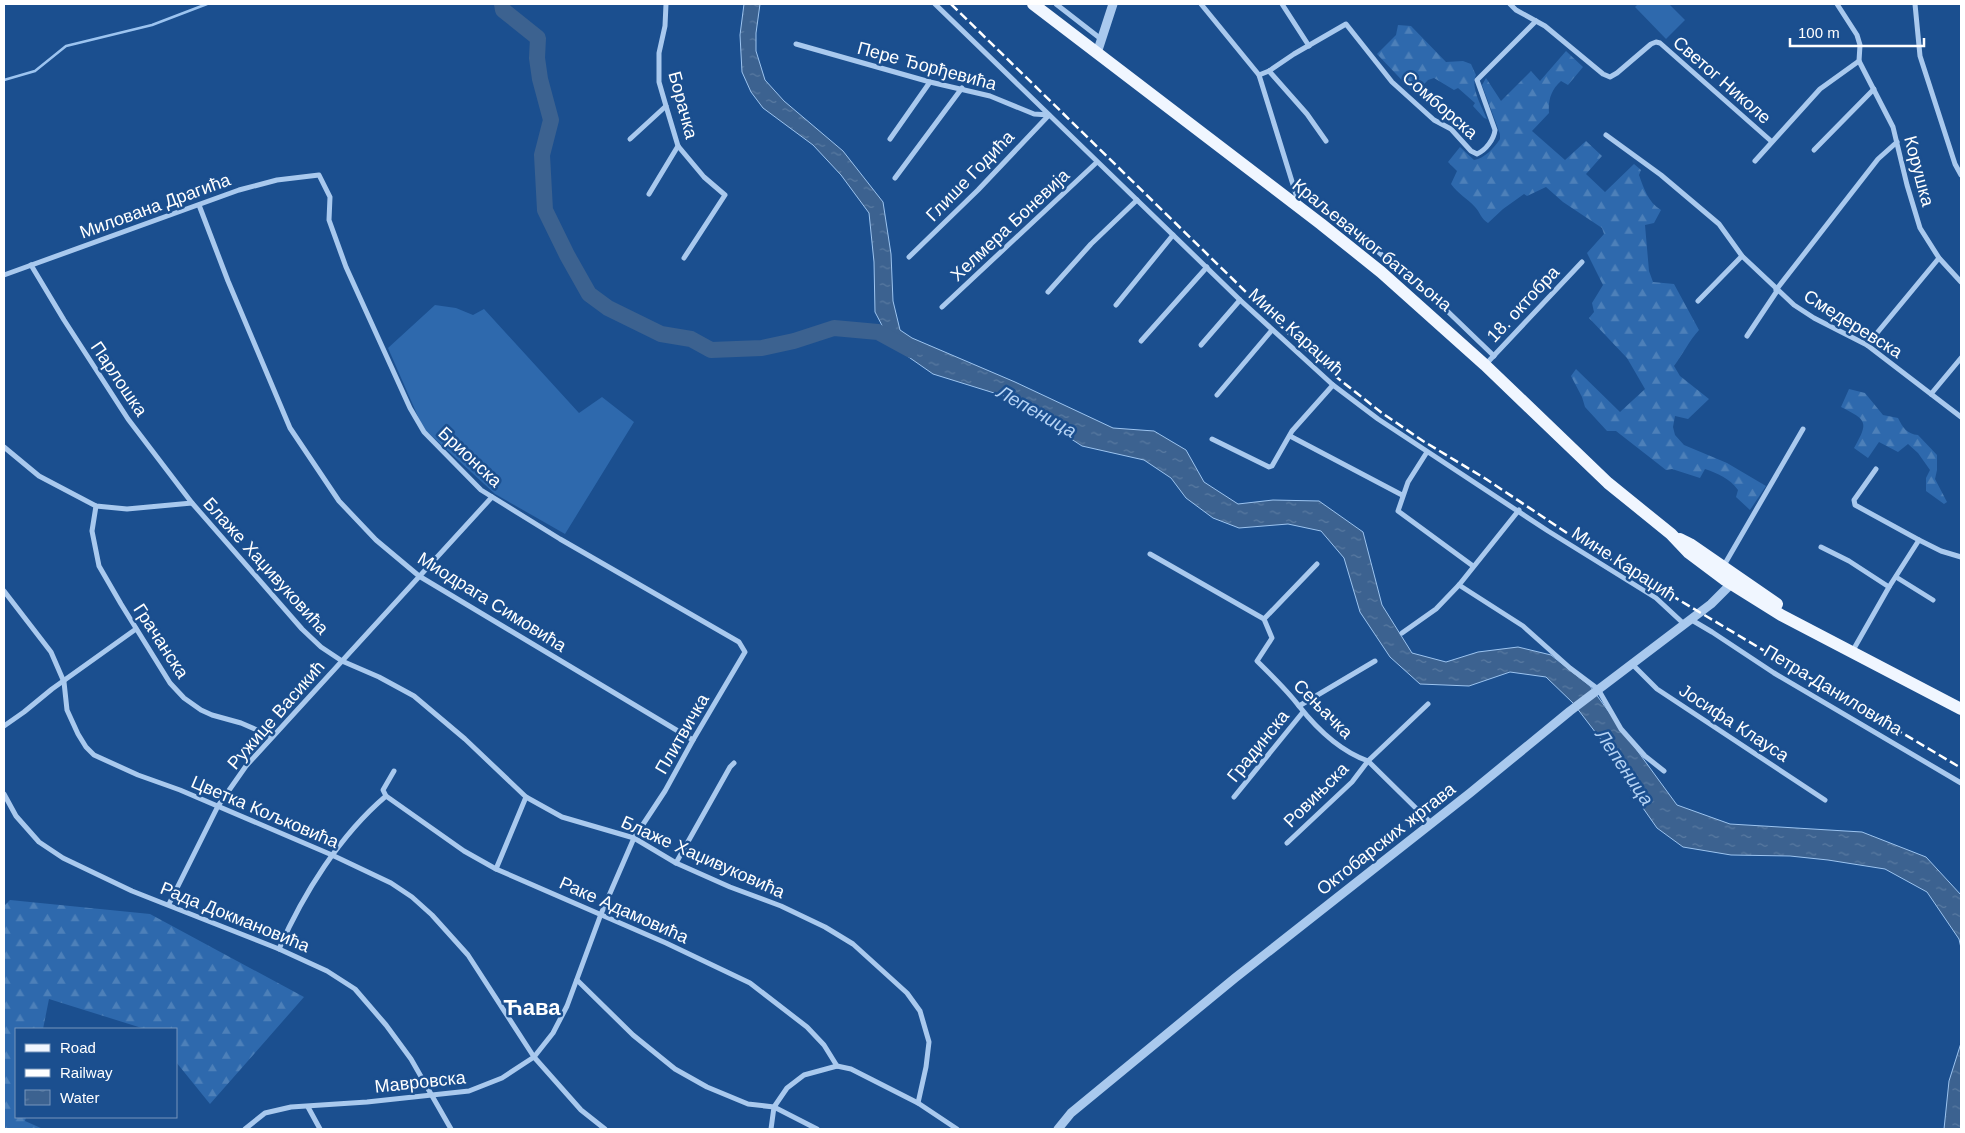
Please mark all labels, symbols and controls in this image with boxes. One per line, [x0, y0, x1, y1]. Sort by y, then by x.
scale bar [1790, 15, 1924, 47]
text: 100 m [1798, 24, 1840, 41]
street label: Светог Николе [1669, 32, 1775, 128]
street label: Пере Ђорђевића [855, 38, 1000, 94]
street label: Сомборска [1398, 67, 1482, 144]
street label: Борачка [664, 69, 702, 142]
street label: Глише Годића [922, 126, 1019, 225]
street label: Корушка [1900, 134, 1938, 209]
street label: Хелмера Боневија [947, 164, 1074, 285]
street label: Милована Драгића [77, 169, 234, 243]
street label: Краљевачког батаљона [1289, 175, 1456, 316]
street label: 18. октобра [1483, 261, 1564, 346]
street label: Мине Караџић [1245, 284, 1347, 380]
street label: Смедеревска [1800, 286, 1907, 363]
street label: Парлошка [87, 338, 152, 421]
water label: Лепеница [992, 380, 1080, 442]
street label: Брионска [434, 423, 506, 492]
street label: Блаже Хаџивуковића [199, 494, 333, 639]
street label: Мине Караџић [1568, 523, 1680, 605]
street label: Миодрага Симовића [414, 548, 571, 656]
street label: Грачанска [129, 600, 193, 683]
street label: Петра Даниловића [1760, 641, 1907, 740]
street label: Ружице Васикић [223, 657, 329, 773]
street label: Сењачка [1289, 675, 1357, 743]
street label: Јосифа Клауса [1676, 680, 1793, 766]
street label: Плитвичка [651, 690, 713, 778]
street label: Градинска [1223, 705, 1294, 786]
water label: Лепеница [1590, 724, 1658, 809]
street label: Ровињска [1280, 758, 1353, 831]
street label: Цветка Кољковића [188, 772, 343, 852]
street label: Октобарских жртава [1313, 778, 1460, 899]
street label: Блаже Хаџивуковића [618, 812, 789, 903]
street label: Раке Адамовића [556, 873, 692, 948]
street label: Рада Докмановића [157, 878, 313, 956]
district label: Ћава [504, 995, 561, 1020]
legend [15, 1028, 178, 1118]
text: Road [60, 1039, 96, 1056]
text: Railway [60, 1064, 113, 1081]
street label: Мавровска [373, 1067, 467, 1097]
text: Water [60, 1089, 99, 1106]

